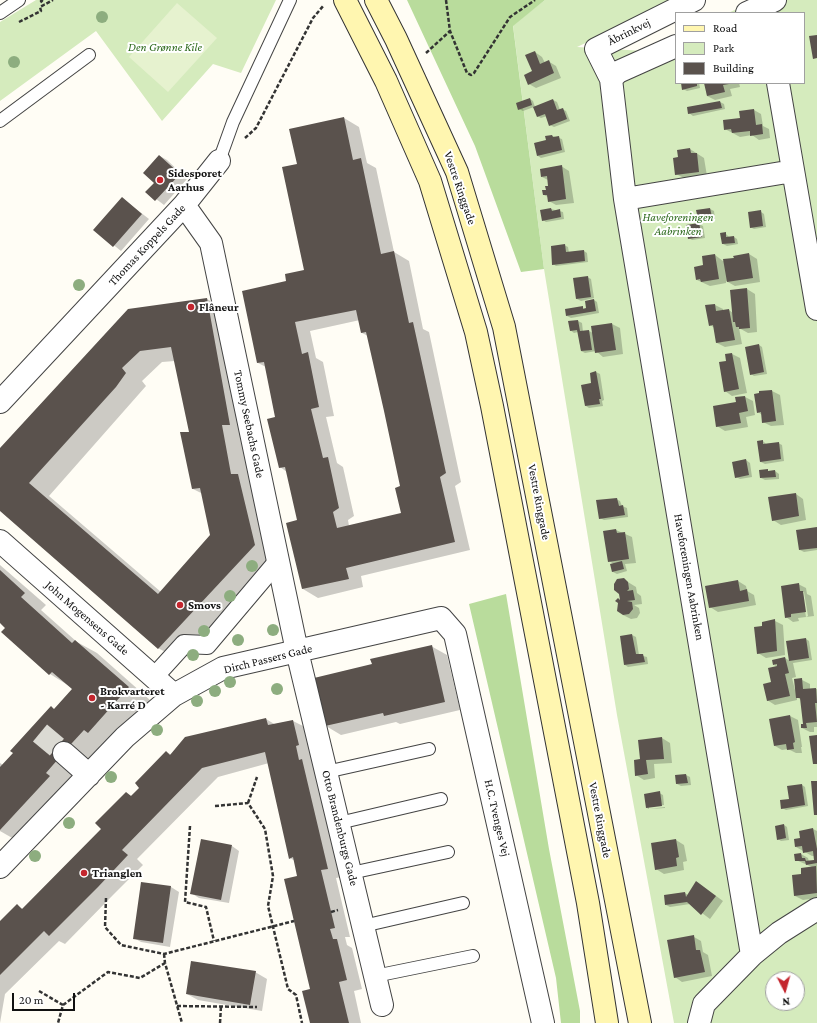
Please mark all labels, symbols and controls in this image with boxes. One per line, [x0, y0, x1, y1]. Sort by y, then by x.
legend [675, 12, 805, 84]
street label: Åbrinkvej [605, 15, 653, 49]
text: Road [713, 21, 737, 35]
park label: Den Grønne Kile [128, 40, 202, 54]
text: Park [713, 41, 734, 55]
text: Building [713, 61, 754, 75]
street label: Vestre Ringgade [441, 149, 479, 227]
place label: Sidesporet Aarhus [168, 166, 222, 194]
marker: Sidesporet Aarhus [155, 175, 165, 185]
street label: Thomas Koppels Gade [105, 201, 189, 289]
park label: Haveforeningen Aabrinken [642, 210, 714, 238]
place label: Flâneur [199, 300, 239, 314]
marker: Flâneur [186, 302, 196, 312]
street label: Tommy Seebachs Gade [231, 369, 267, 479]
street label: Vestre Ringgade [525, 463, 553, 541]
street label: Haveforeningen Aabrinken [671, 513, 707, 641]
street label: John Mogensens Gade [42, 578, 132, 658]
place label: Smovs [188, 598, 221, 612]
marker: Smovs [175, 600, 185, 610]
street label: Dirch Passers Gade [222, 641, 314, 677]
place label: Brokvarteret - Karré D [100, 684, 165, 712]
marker: Brokvarteret - Karré D [87, 693, 97, 703]
street label: Otto Brandenburgs Gade [319, 769, 361, 887]
street label: H.C. Tvenges Vej [481, 778, 513, 858]
street label: Vestre Ringgade [586, 781, 614, 859]
place label: Trianglen [92, 866, 142, 880]
marker: Trianglen [79, 868, 89, 878]
north arrow [765, 971, 805, 1011]
scale bar [14, 985, 77, 1011]
text: 20 m [19, 993, 43, 1007]
text: N [782, 996, 791, 1008]

